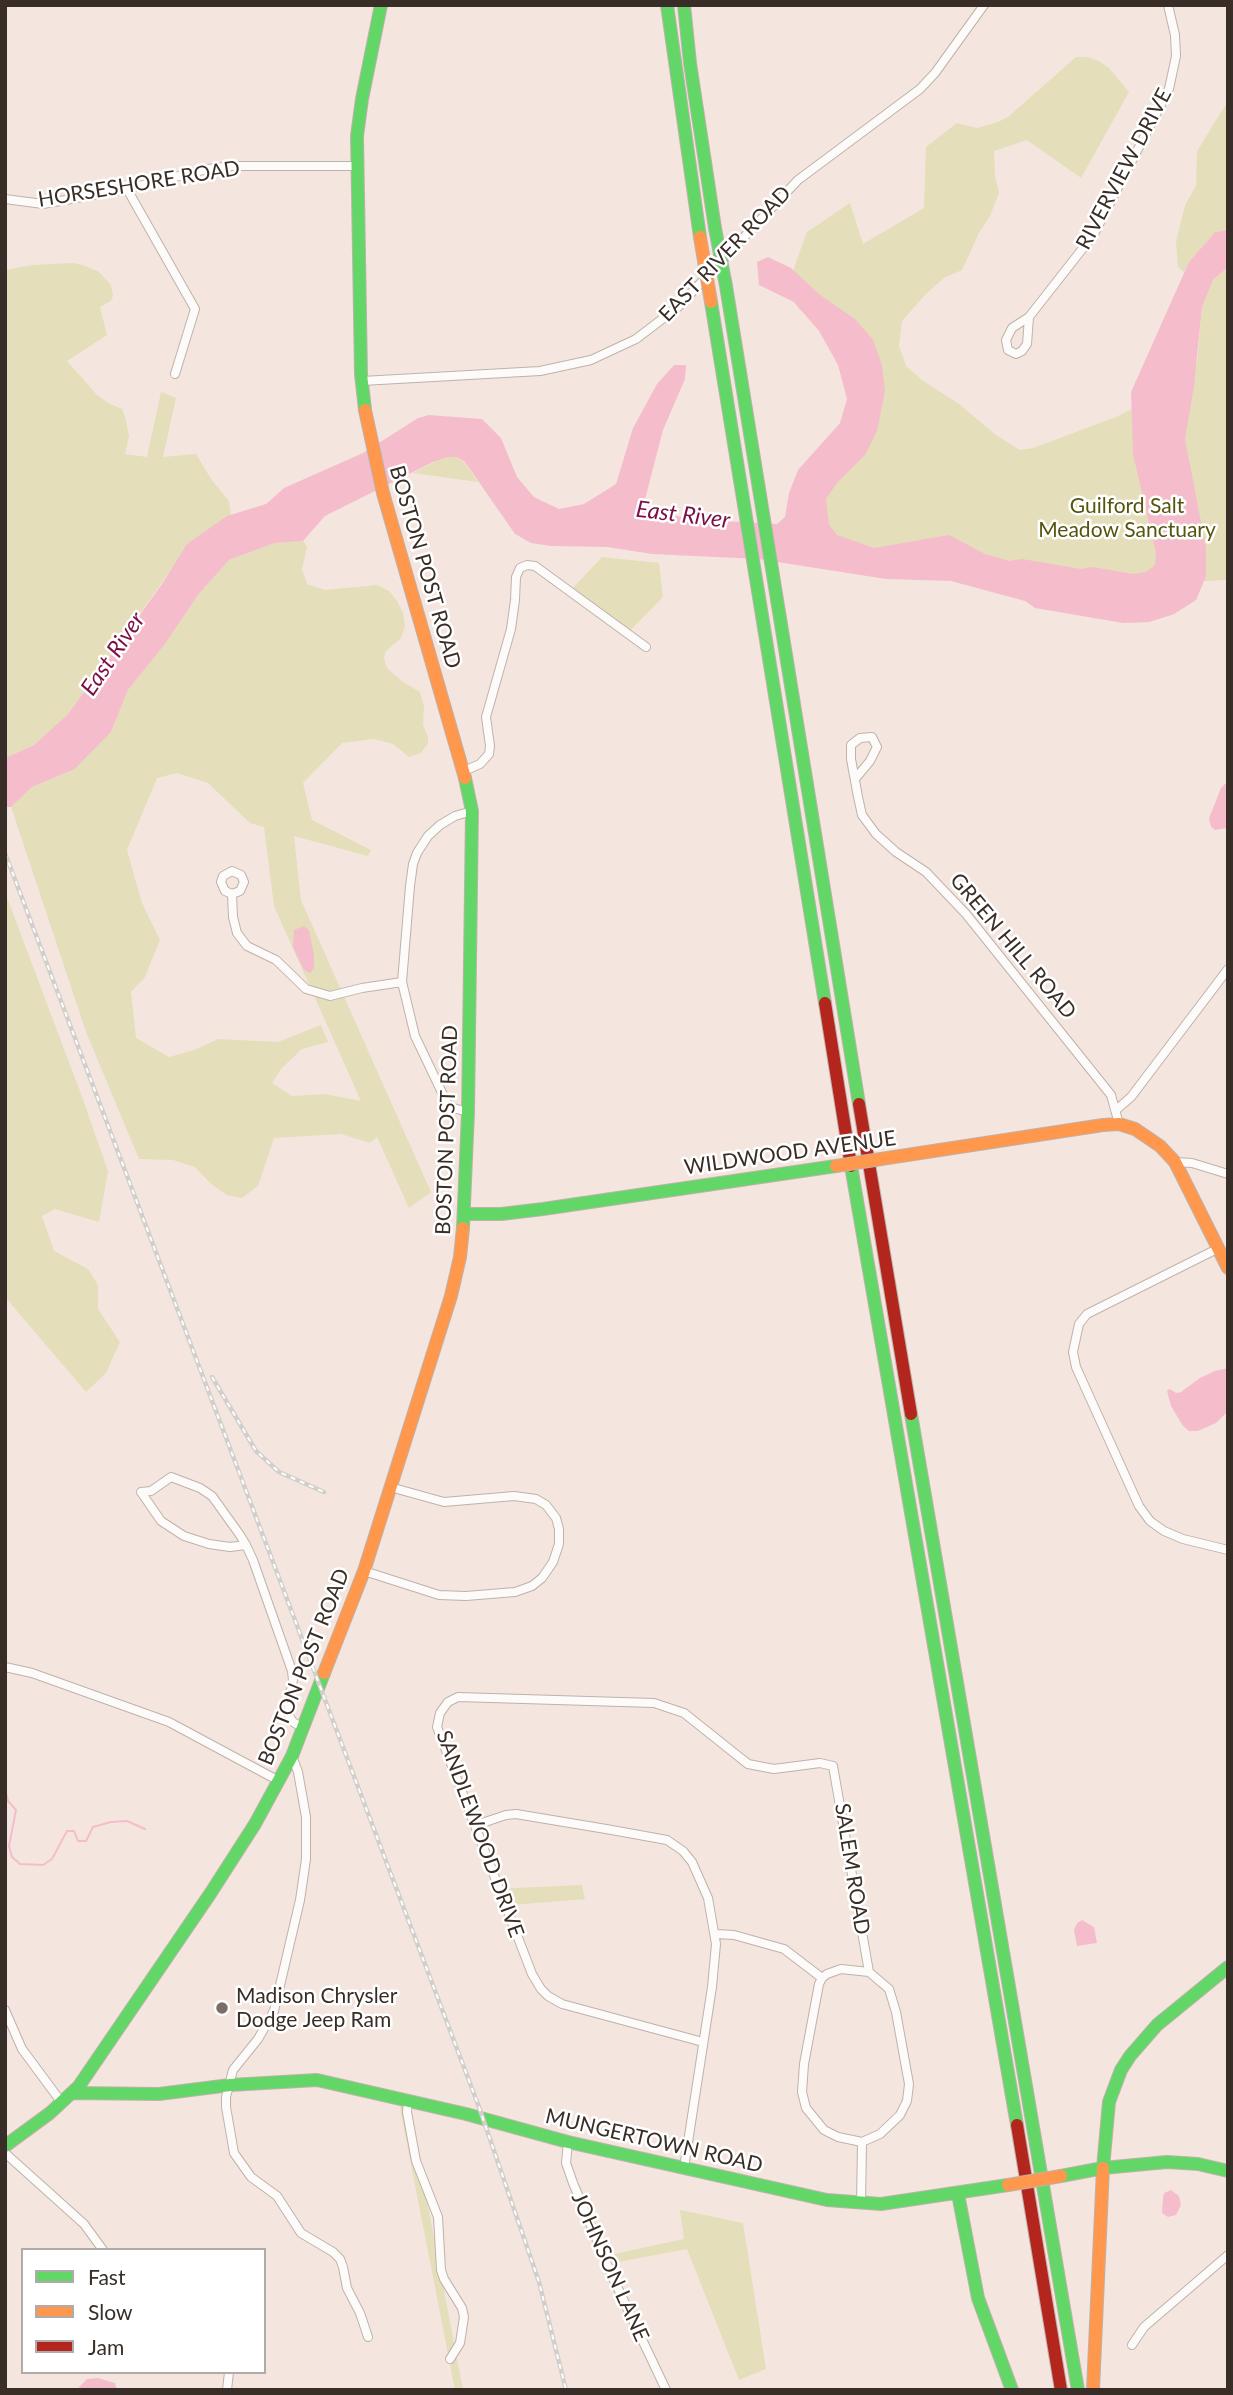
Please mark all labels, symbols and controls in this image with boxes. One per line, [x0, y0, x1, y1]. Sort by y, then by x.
street label: RIVERVIEW DRIVE [1071, 84, 1177, 254]
street label: HORSESHORE ROAD [36, 156, 242, 212]
street label: EAST RIVER ROAD [654, 181, 796, 327]
street label: BOSTON POST ROAD [384, 463, 466, 671]
park label: Guilford Salt Meadow Sanctuary [1038, 493, 1216, 543]
water label: East River [634, 496, 732, 534]
water label: East River [75, 607, 151, 701]
street label: GREEN HILL ROAD [945, 868, 1081, 1024]
street label: BOSTON POST ROAD [431, 1025, 463, 1235]
street label: WILDWOOD AVENUE [682, 1126, 898, 1180]
street label: BOSTON POST ROAD [253, 1565, 355, 1769]
street label: SANDLEWOOD DRIVE [431, 1727, 529, 1941]
street label: SALEM ROAD [829, 1801, 875, 1937]
place label: Madison Chrysler Dodge Jeep Ram [236, 1983, 397, 2033]
marker: Madison Chrysler Dodge Jeep Ram [214, 2000, 230, 2016]
street label: MUNGERTOWN ROAD [543, 2104, 765, 2178]
street label: JOHNSON LANE [566, 2189, 654, 2345]
legend [21, 2248, 266, 2374]
text: Fast [88, 2264, 125, 2289]
text: Slow [88, 2299, 132, 2324]
text: Jam [88, 2334, 124, 2359]

